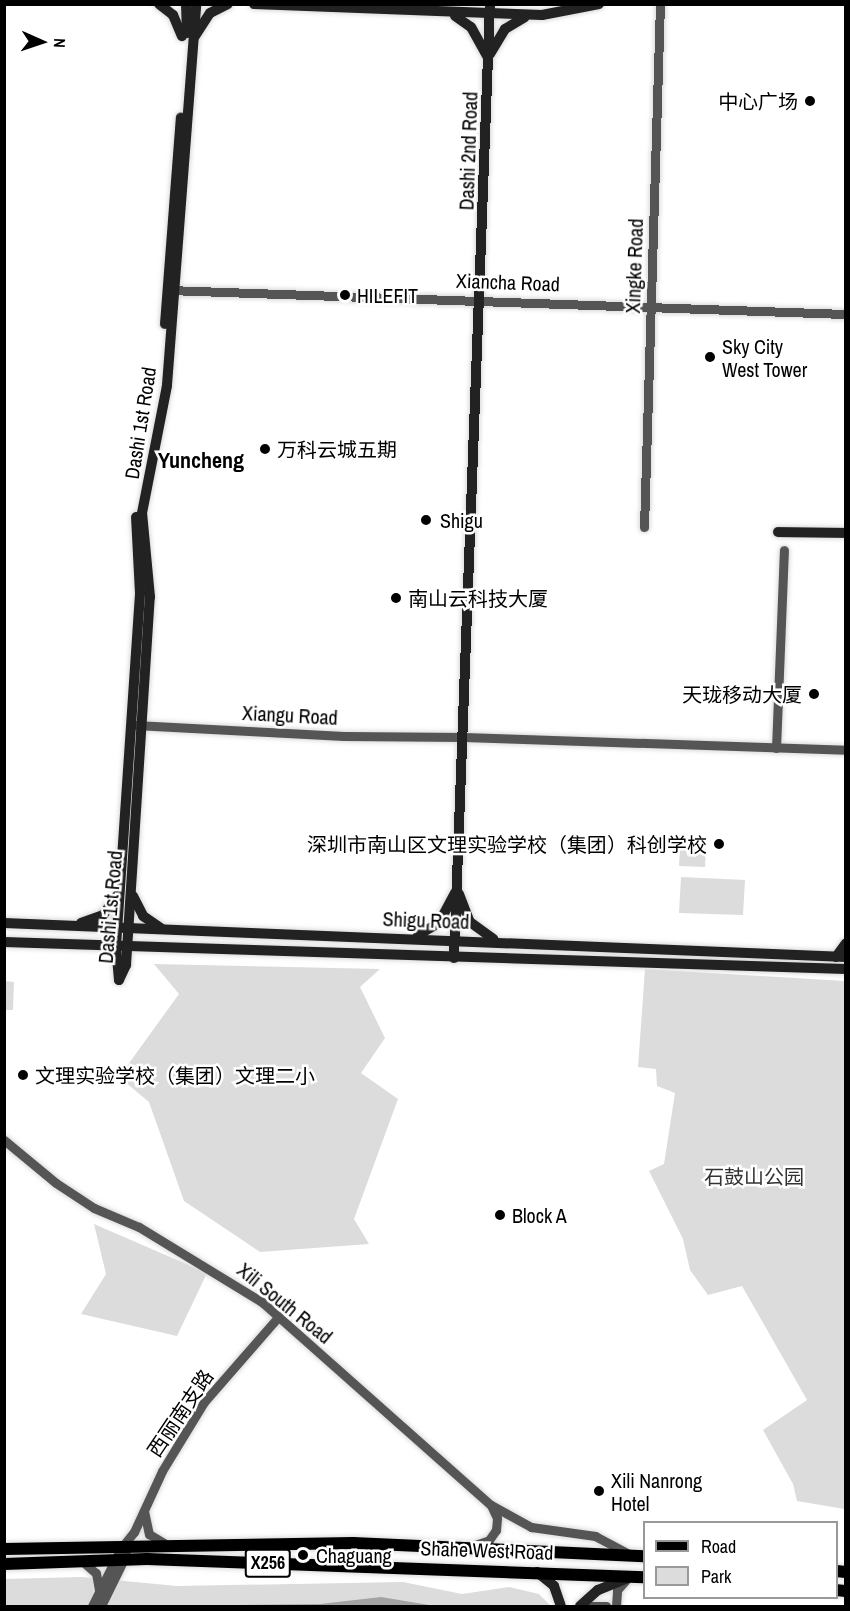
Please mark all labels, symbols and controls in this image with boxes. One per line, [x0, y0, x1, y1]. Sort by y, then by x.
north arrow [12, 12, 72, 72]
text: N [49, 38, 71, 48]
place label: 中心广场 [718, 89, 798, 113]
street label: Dashi 2nd Road [454, 91, 482, 211]
marker: 中心广场 [803, 94, 817, 108]
street label: Xingke Road [620, 218, 648, 314]
street label: Xiancha Road [456, 268, 560, 296]
place label: HILEFIT [357, 283, 418, 307]
marker: HILEFIT [338, 288, 352, 302]
place label: Sky City West Tower [722, 334, 807, 381]
marker: Sky City West Tower [703, 350, 717, 364]
street label: Dashi 1st Road [119, 365, 161, 481]
place label: 万科云城五期 [277, 437, 397, 461]
marker: 万科云城五期 [258, 442, 272, 456]
district label: Yuncheng [158, 448, 244, 474]
place label: Shigu [440, 508, 483, 532]
marker: Shigu [417, 511, 435, 529]
place label: 南山云科技大厦 [408, 586, 548, 610]
marker: 南山云科技大厦 [389, 591, 403, 605]
place label: 天珑移动大厦 [682, 682, 802, 706]
marker: 天珑移动大厦 [807, 687, 821, 701]
street label: Xiangu Road [242, 701, 338, 729]
place label: 深圳市南山区文理实验学校（集团）科创学校 [307, 832, 707, 856]
marker: 深圳市南山区文理实验学校（集团）科创学校 [712, 837, 726, 851]
street label: Dashi 1st Road [93, 850, 127, 964]
street label: Shigu Road [382, 906, 470, 934]
place label: 文理实验学校（集团）文理二小 [35, 1063, 315, 1087]
marker: 文理实验学校（集团）文理二小 [16, 1068, 30, 1082]
park label: 石鼓山公园 [704, 1164, 804, 1188]
place label: Block A [512, 1203, 568, 1227]
marker: Block A [493, 1208, 507, 1222]
street label: Xili South Road [233, 1258, 337, 1348]
street label: 西丽南支路 [142, 1365, 218, 1461]
place label: Xili Nanrong Hotel [611, 1468, 702, 1515]
marker: Xili Nanrong Hotel [592, 1484, 606, 1498]
legend [643, 1521, 838, 1599]
text: Road [701, 1534, 736, 1559]
street label: Shahe West Road [420, 1536, 554, 1564]
place label: Chaguang [316, 1543, 392, 1567]
marker: Chaguang [294, 1546, 312, 1564]
road number: X256 [244, 1548, 292, 1578]
text: Park [701, 1564, 731, 1589]

